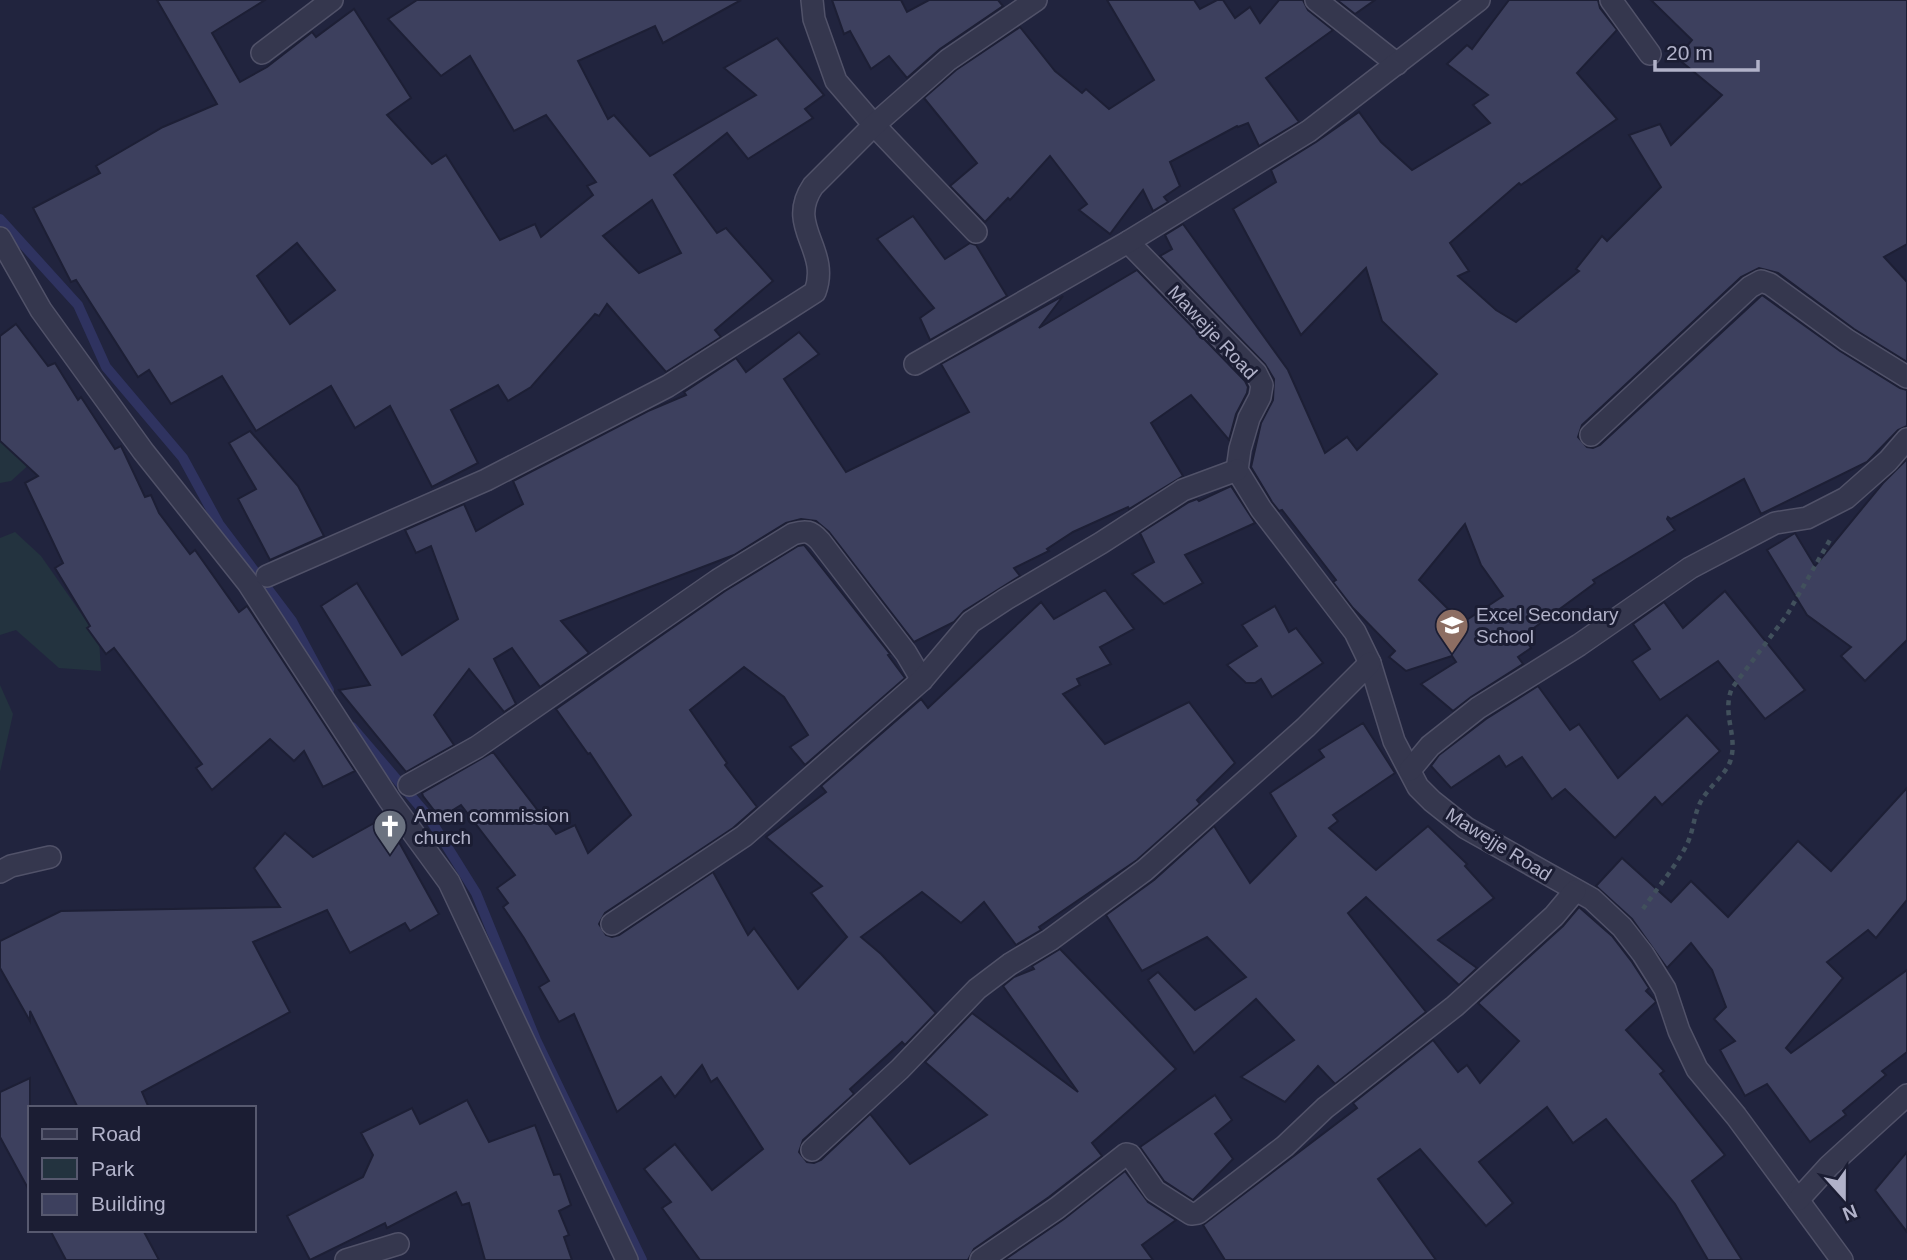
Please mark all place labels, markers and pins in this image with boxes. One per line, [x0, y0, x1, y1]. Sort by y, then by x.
place label: Excel Secondary School [1476, 604, 1619, 647]
school or university icon: Excel Secondary School [1433, 606, 1471, 655]
place label: Amen commission church [414, 805, 569, 848]
church icon: Amen commission church [371, 807, 409, 856]

